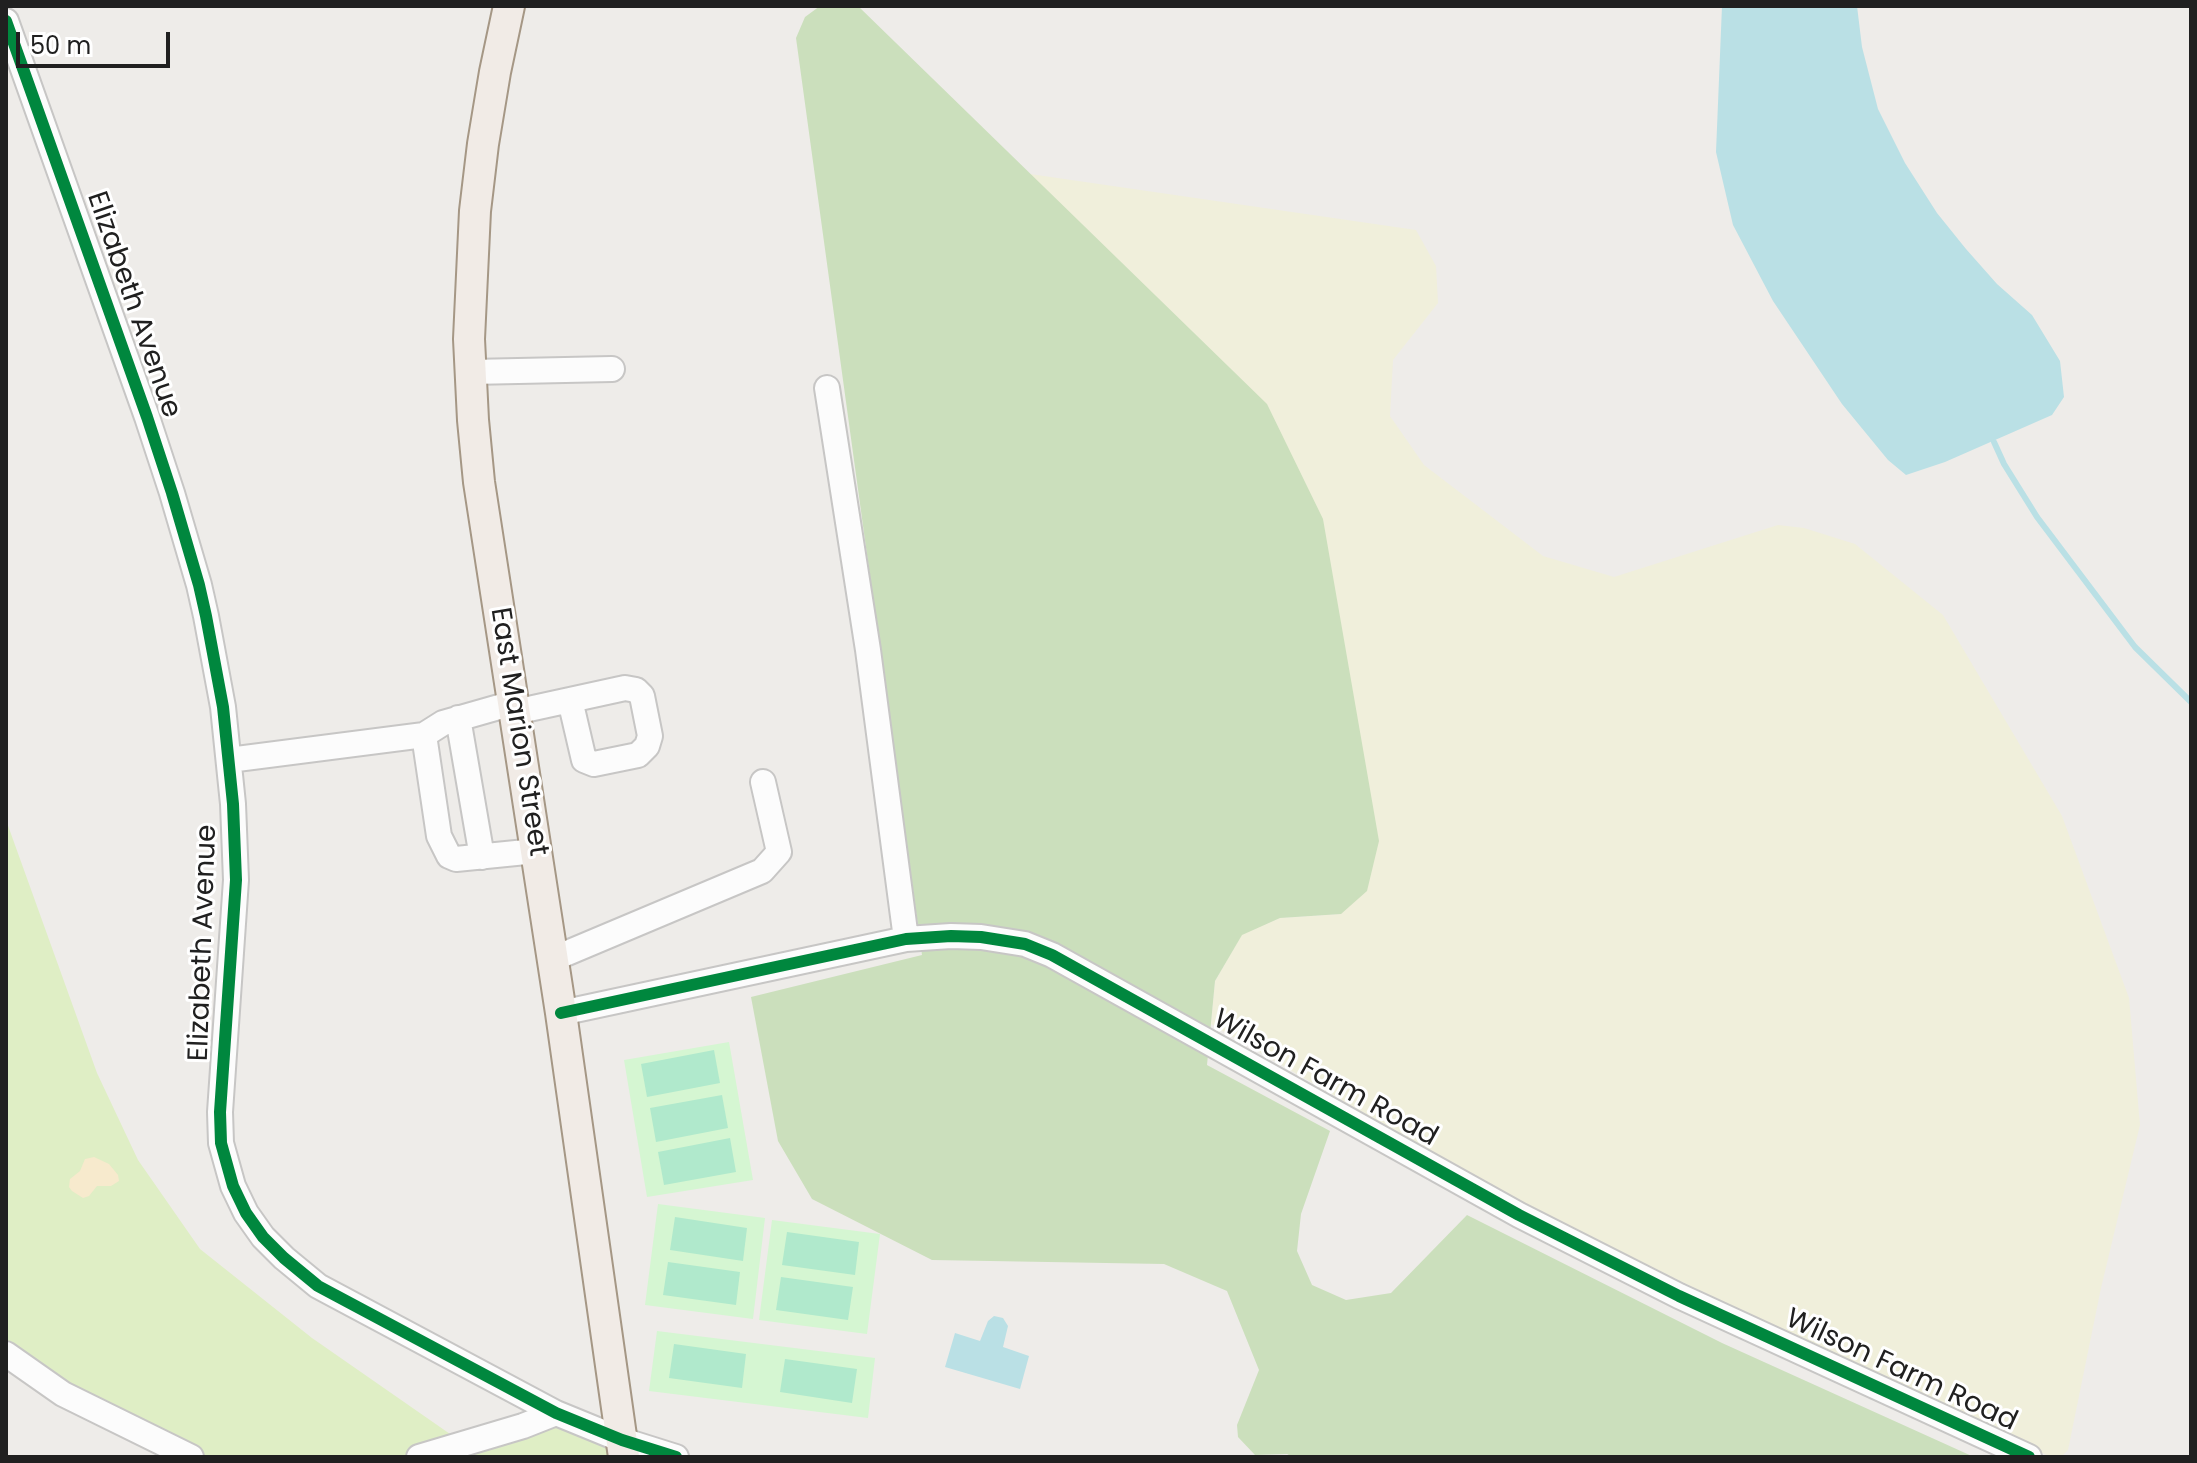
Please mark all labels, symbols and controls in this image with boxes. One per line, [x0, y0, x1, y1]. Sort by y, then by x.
scale bar [20, 16, 174, 66]
text: 50 m [30, 29, 91, 62]
street label: Elizabeth Avenue [79, 188, 187, 422]
street label: East Marion Street [482, 605, 554, 859]
street label: Elizabeth Avenue [183, 824, 225, 1062]
street label: Wilson Farm Road [1207, 1003, 1443, 1155]
street label: Wilson Farm Road [1780, 1303, 2022, 1439]

